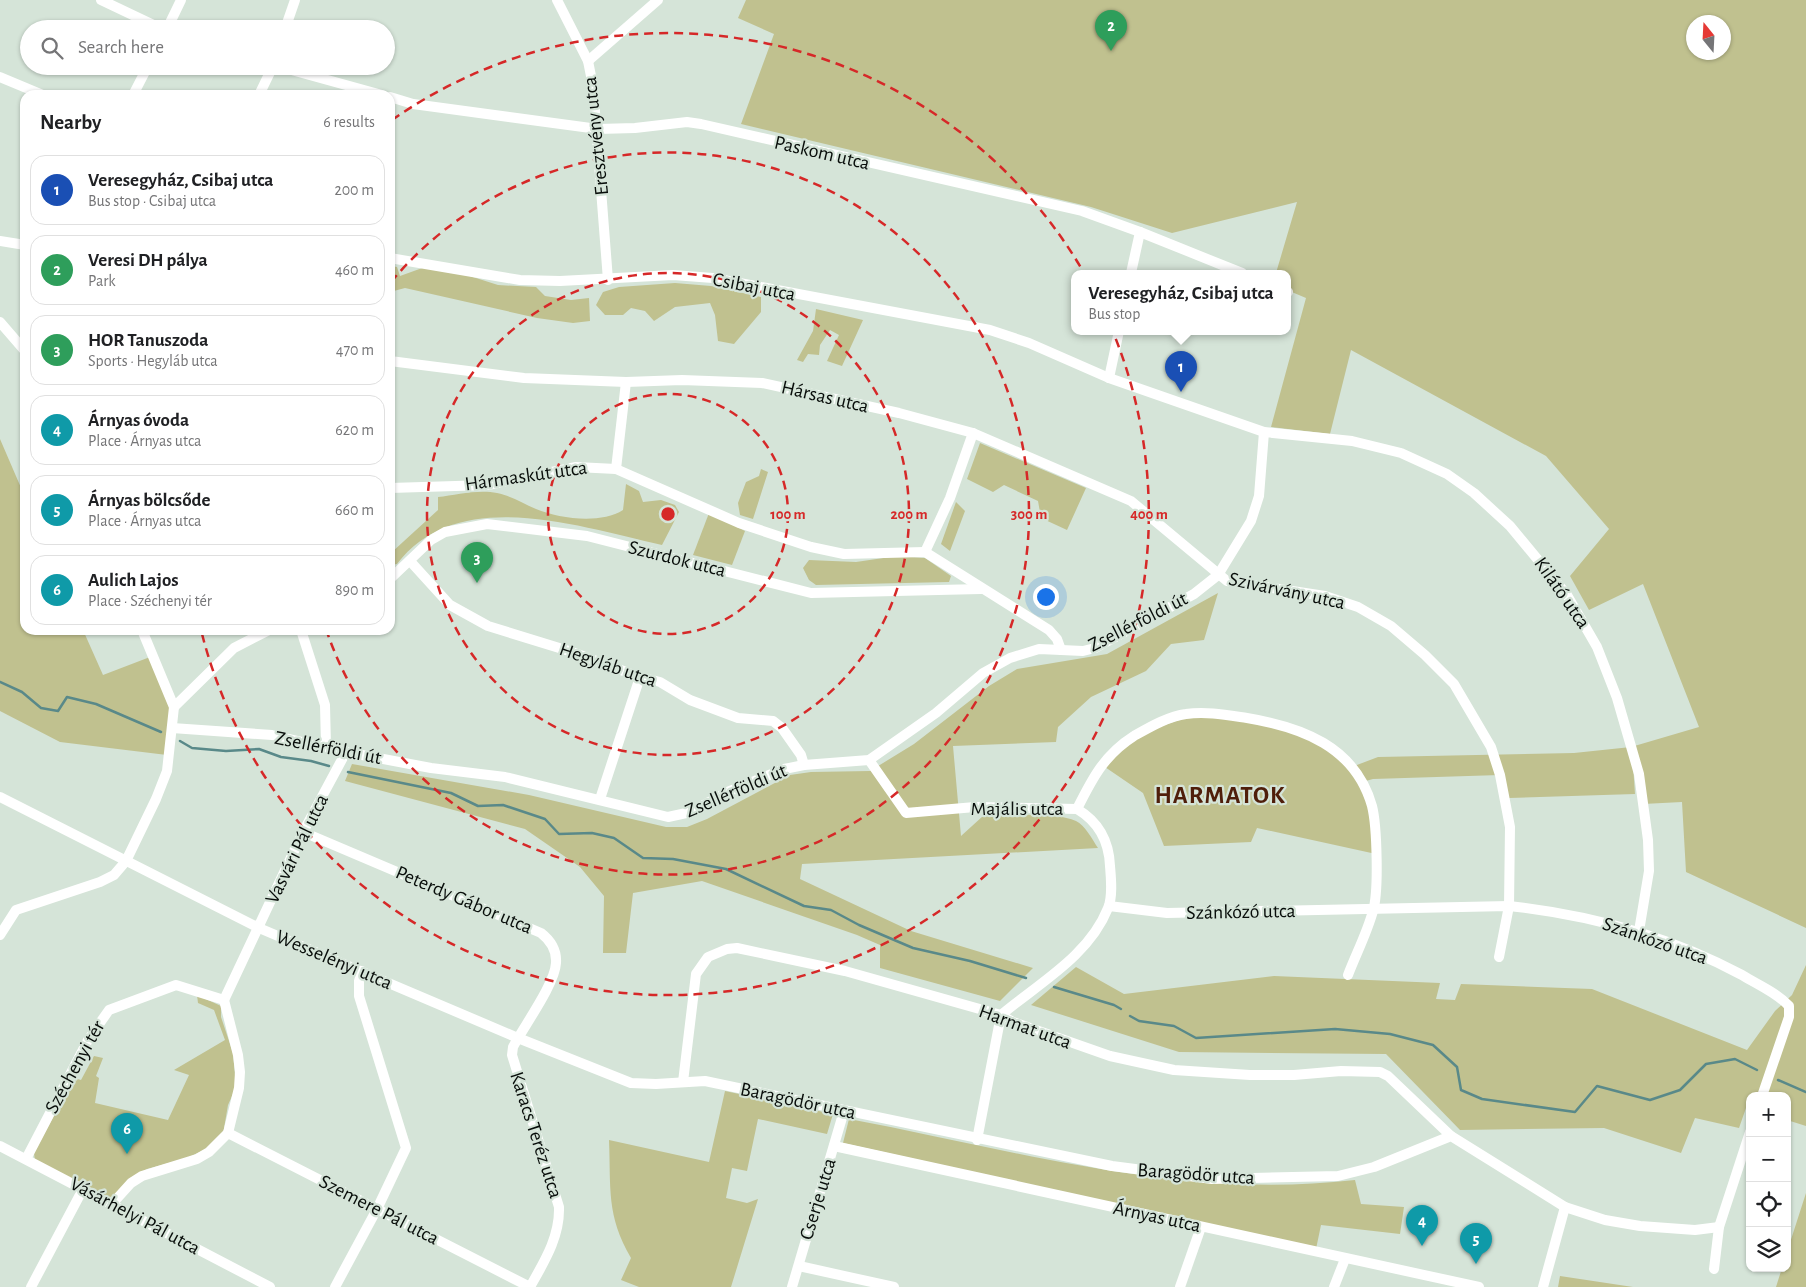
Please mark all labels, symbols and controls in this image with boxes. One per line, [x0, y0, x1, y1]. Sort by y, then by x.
pin: 2 [1095, 10, 1127, 51]
north arrow [1686, 15, 1731, 60]
search box [20, 20, 395, 75]
icon: search [38, 34, 66, 62]
text: Search here [78, 38, 164, 57]
street label: Eresztvény utca [580, 76, 612, 196]
text: Nearby [40, 112, 101, 133]
text: 6 results [323, 114, 375, 130]
street label: Paskom utca [772, 132, 872, 174]
text: Veresegyház, Csibaj utca [88, 171, 274, 190]
text: 1 [54, 182, 60, 198]
text: 200 m [334, 182, 374, 198]
text: Bus stop · Csibaj utca [88, 193, 216, 209]
text: Veresi DH pálya [88, 251, 208, 270]
text: 2 [53, 262, 61, 278]
text: 460 m [335, 262, 374, 278]
street label: Csibaj utca [711, 269, 797, 305]
popup [1071, 270, 1291, 335]
text: Park [88, 273, 116, 289]
text: Veresegyház, Csibaj utca [1088, 284, 1274, 303]
text: Bus stop [1088, 306, 1140, 322]
text: HOR Tanuszoda [88, 331, 208, 350]
text: 3 [54, 342, 60, 358]
text: 470 m [336, 342, 374, 358]
pin: 1 [1165, 351, 1197, 392]
text: Sports · Hegyláb utca [88, 353, 218, 369]
street label: Hársas utca [779, 377, 871, 417]
text: Árnyas óvoda [88, 411, 189, 430]
text: 4 [53, 422, 61, 438]
text: 620 m [335, 422, 374, 438]
text: Place · Árnyas utca [88, 433, 201, 449]
street label: Hármaskút utca [463, 458, 589, 494]
text: Árnyas bölcsőde [88, 491, 211, 510]
text: 5 [54, 502, 60, 518]
text: 660 m [335, 502, 374, 518]
centre of rings [659, 505, 677, 523]
text: 100 m [770, 507, 806, 522]
text: 200 m [890, 507, 928, 522]
text: 300 m [1011, 507, 1047, 522]
text: 400 m [1130, 507, 1168, 522]
text: Place · Árnyas utca [88, 513, 201, 529]
street label: Szurdok utca [626, 537, 728, 581]
pin: 3 [461, 542, 493, 583]
street label: Kilátó utca [1530, 554, 1594, 632]
street label: Szivárvány utca [1227, 569, 1347, 613]
text: Aulich Lajos [88, 571, 179, 590]
text: 6 [53, 582, 61, 598]
text: 890 m [335, 582, 374, 598]
your location [1033, 584, 1059, 610]
street label: Zsellérföldi út [1085, 588, 1191, 655]
text: Place · Széchenyi tér [88, 593, 212, 609]
street label: Hegyláb utca [557, 639, 659, 691]
street label: Zsellérföldi út [273, 728, 384, 768]
street label: Zsellérföldi út [682, 760, 790, 821]
district label: HARMATOK [1154, 783, 1286, 808]
street label: Vasvári Pál utca [262, 791, 332, 907]
street label: Majális utca [971, 799, 1063, 819]
street label: Peterdy Gábor utca [393, 862, 535, 938]
street label: Szánkózó utca [1186, 901, 1296, 923]
street label: Szánkózó utca [1600, 914, 1710, 968]
street label: Wesselényi utca [273, 927, 395, 993]
street label: Harmat utca [976, 1001, 1074, 1053]
street label: Széchenyi tér [41, 1017, 109, 1117]
street label: Karacs Teréz utca [506, 1069, 566, 1201]
street label: Baragödör utca [738, 1079, 858, 1123]
map controls [1746, 1092, 1791, 1272]
button: + [1746, 1092, 1791, 1137]
pin: 6 [111, 1113, 143, 1154]
button: − [1746, 1137, 1791, 1182]
street label: Cserje utca [796, 1156, 840, 1242]
street label: Baragödör utca [1137, 1160, 1255, 1188]
street label: Szemere Pál utca [316, 1171, 442, 1249]
street label: Vásárhelyi Pál utca [67, 1173, 203, 1259]
button: locate [1746, 1182, 1791, 1227]
street label: Árnyas utca [1111, 1197, 1203, 1236]
pin: 4 [1406, 1205, 1438, 1246]
pin: 5 [1460, 1223, 1492, 1264]
button: layers [1746, 1227, 1791, 1272]

